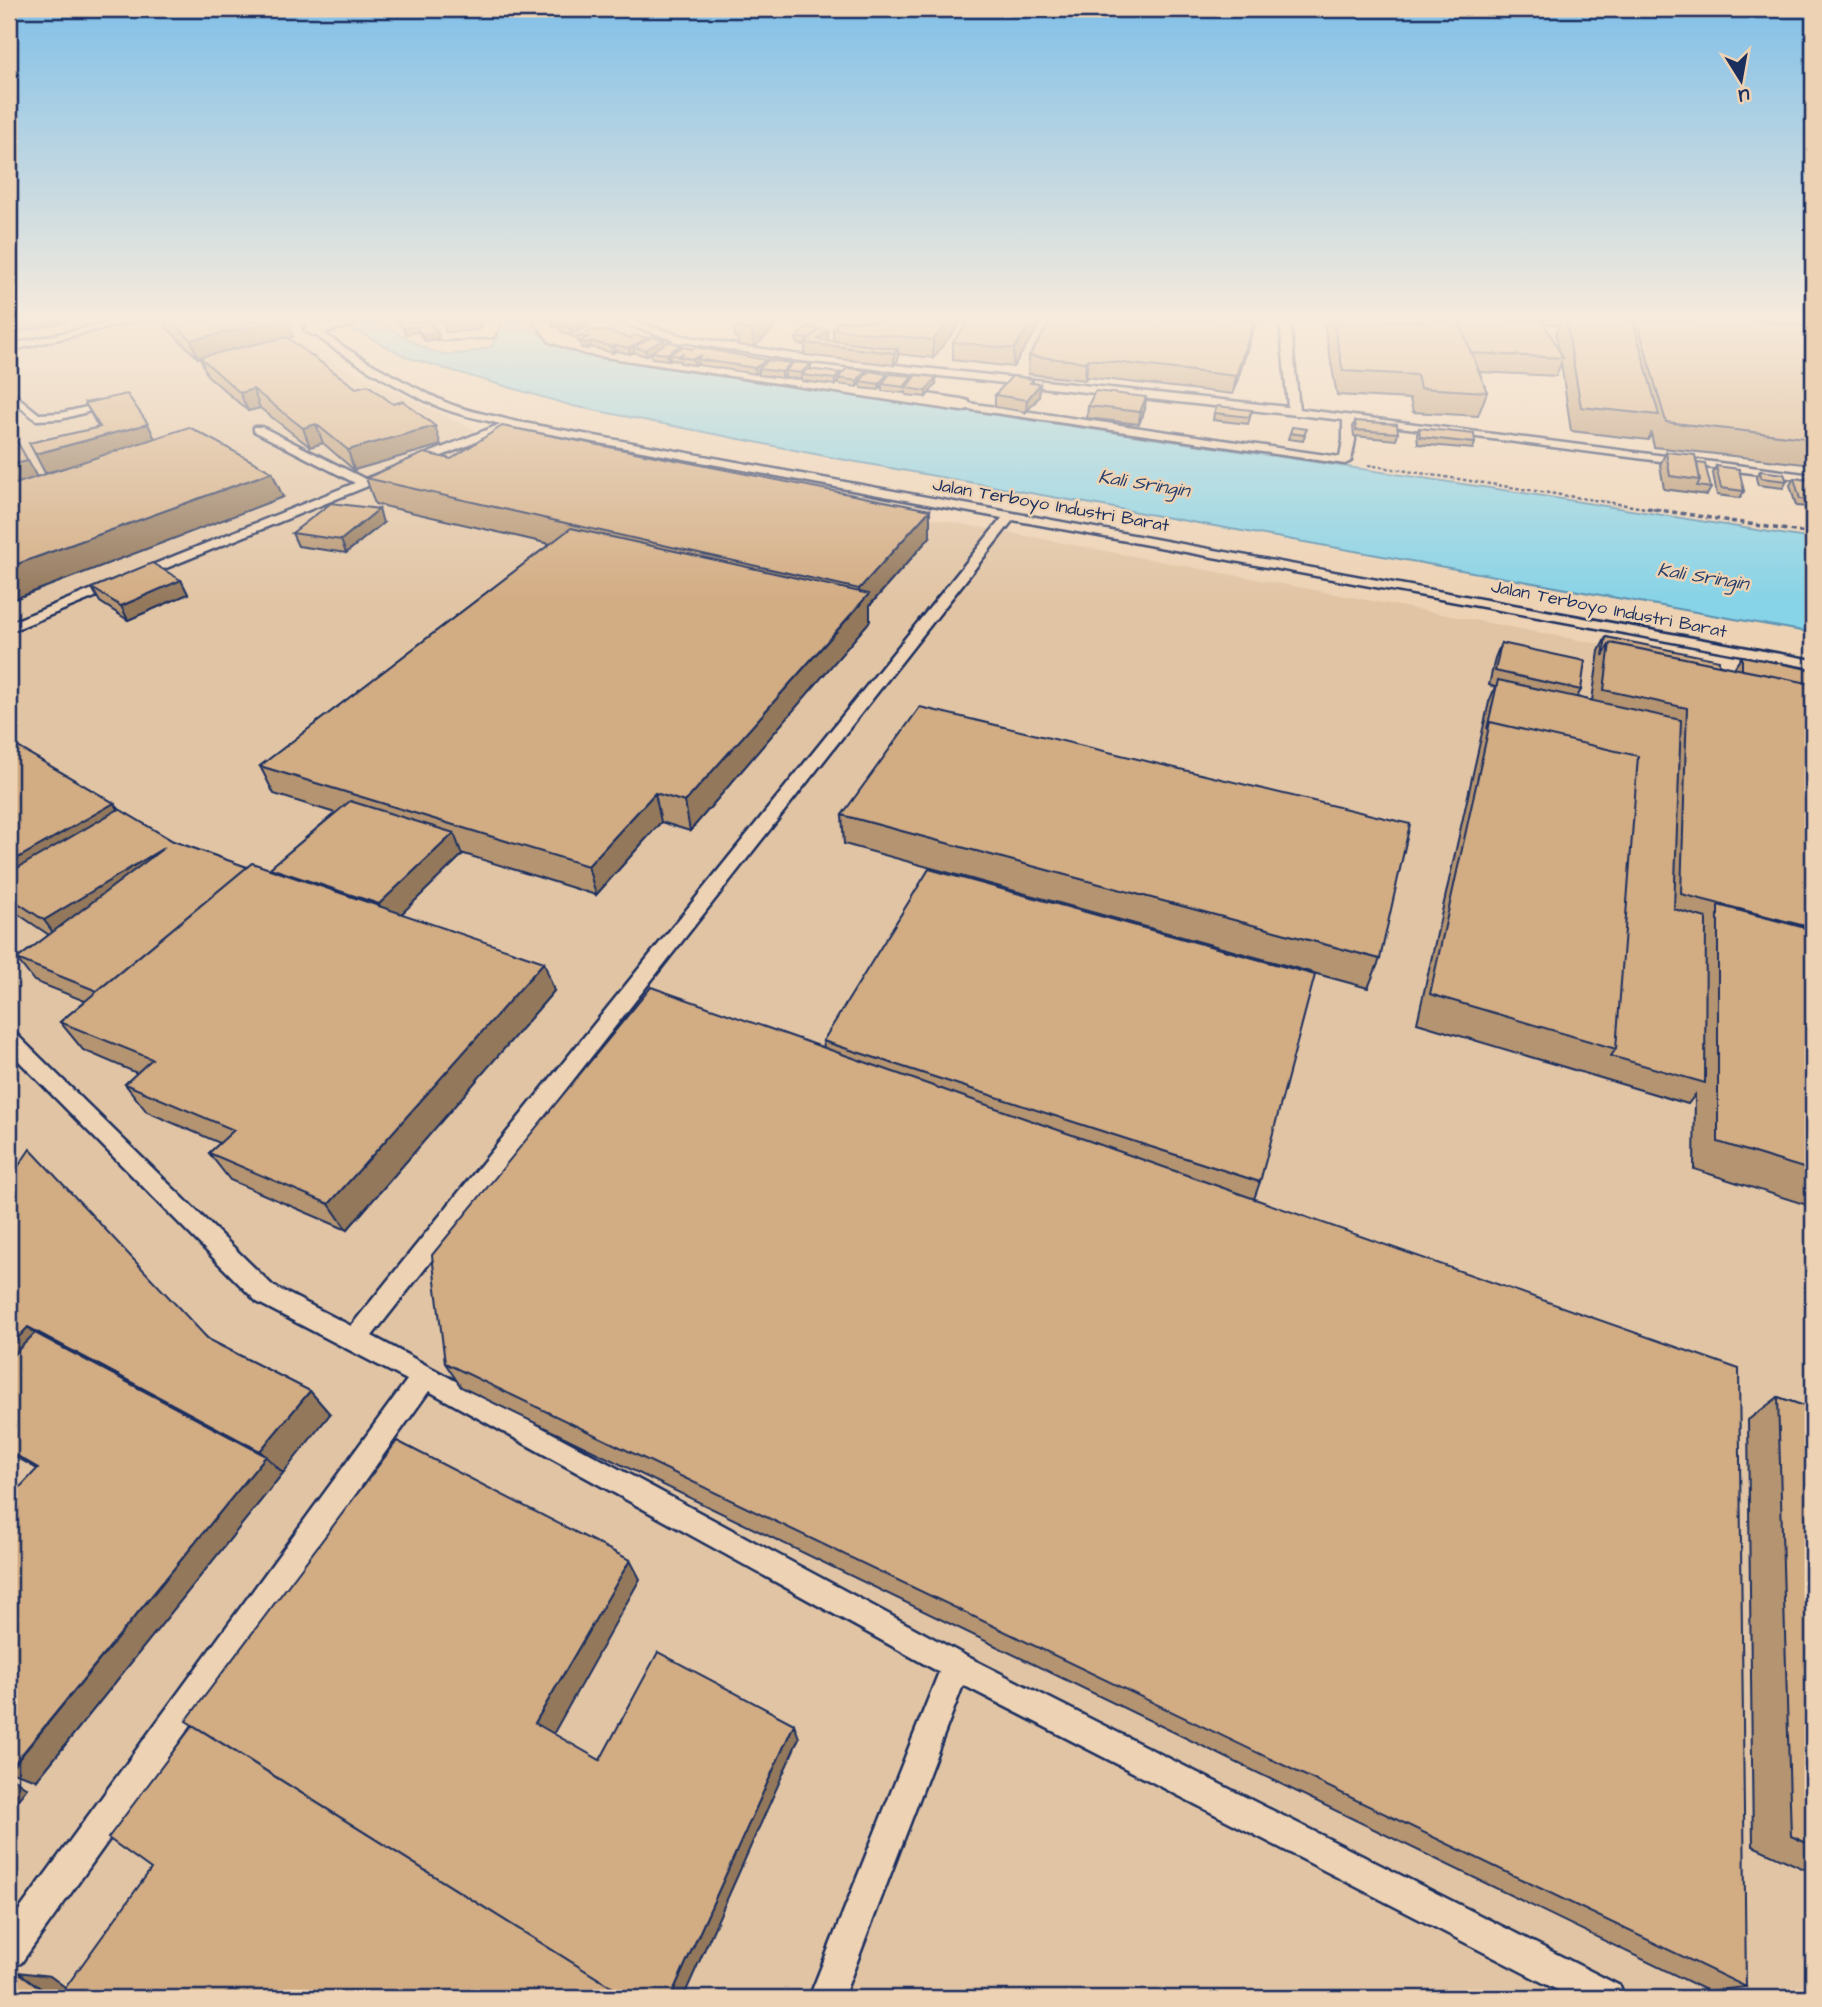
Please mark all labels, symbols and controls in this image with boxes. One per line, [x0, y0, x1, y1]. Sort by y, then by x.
north arrow [1706, 46, 1776, 116]
text: U [1736, 81, 1752, 110]
water label: Kali Sringin [1097, 463, 1193, 505]
street label: Jalan Terboyo Industri Barat [931, 472, 1172, 539]
water label: Kali Sringin [1656, 556, 1752, 598]
street label: Jalan Terboyo Industri Barat [1489, 574, 1730, 645]

